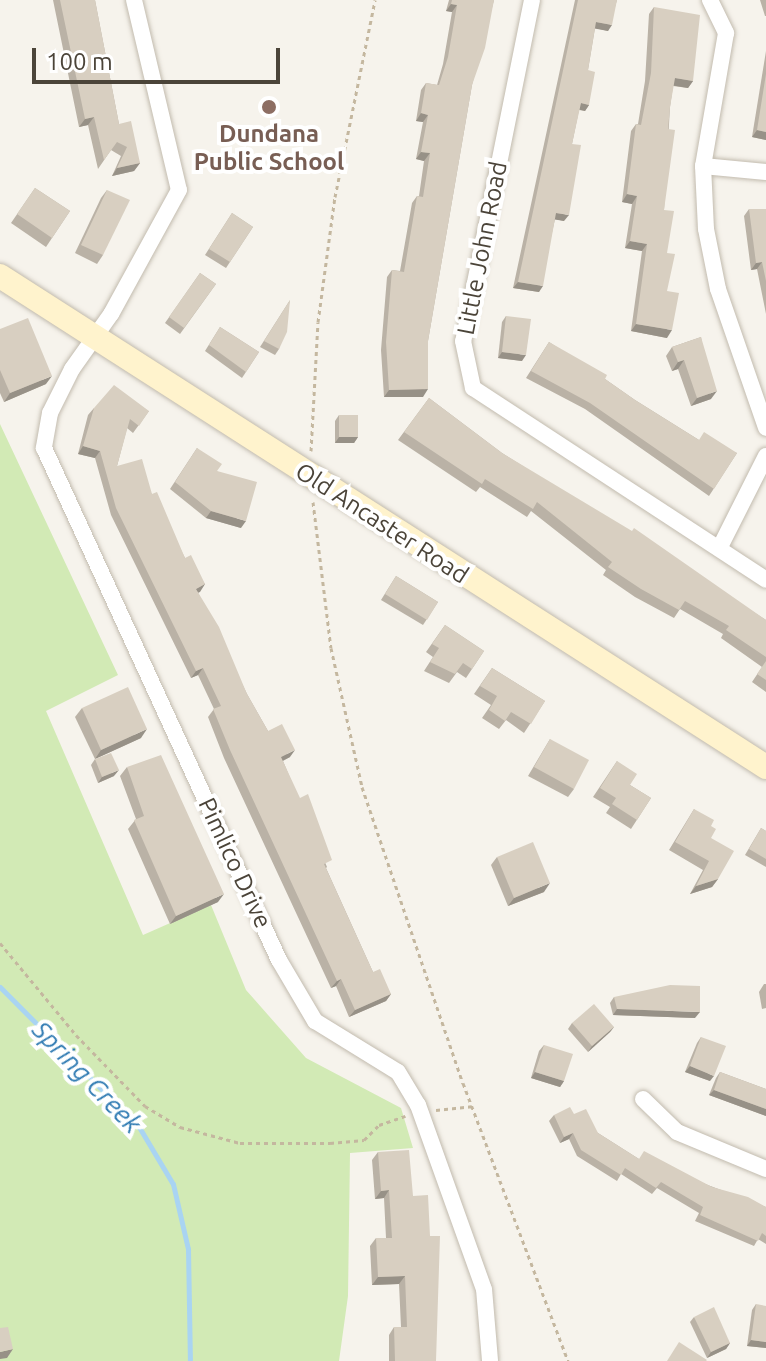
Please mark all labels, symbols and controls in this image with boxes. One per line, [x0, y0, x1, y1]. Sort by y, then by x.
scale bar [36, 32, 284, 82]
text: 100 m [46, 48, 113, 75]
marker: Dundana Public School [260, 98, 278, 116]
place label: Dundana Public School [194, 120, 344, 176]
street label: Little John Road [451, 159, 513, 337]
street label: Old Ancaster Road [290, 456, 474, 590]
street label: Pimlico Drive [192, 793, 278, 933]
water label: Spring Creek [26, 1014, 148, 1140]

